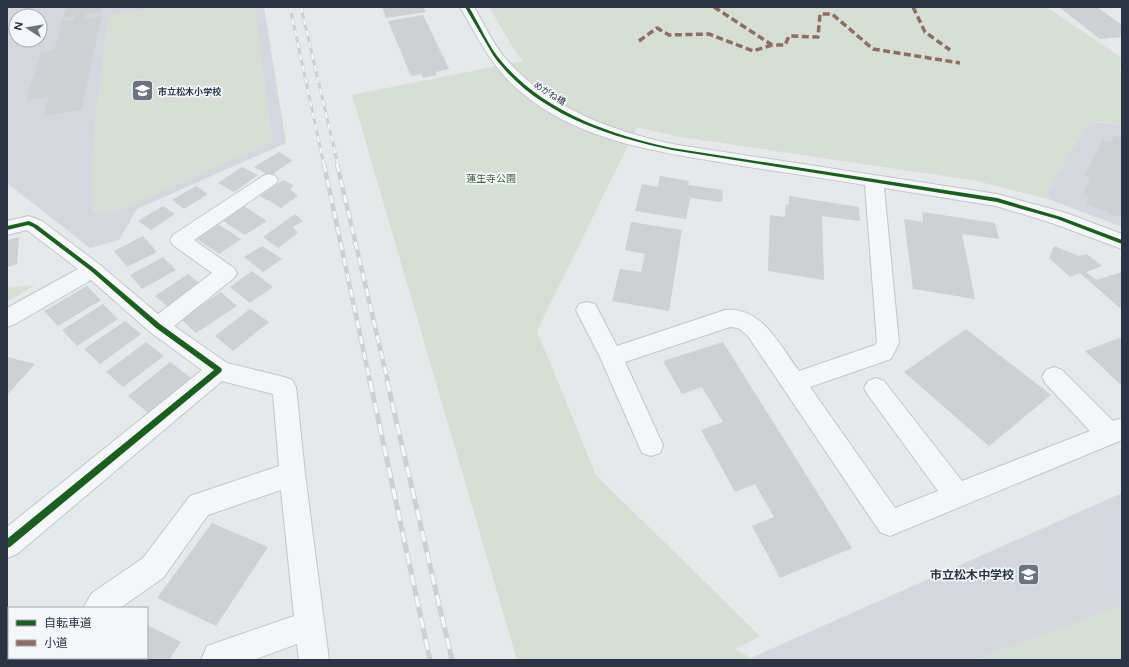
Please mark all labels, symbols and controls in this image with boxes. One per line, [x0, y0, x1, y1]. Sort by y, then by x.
north arrow [8, 8, 48, 48]
text: N [11, 21, 26, 32]
school or university icon: 市立松木小学校 [129, 78, 155, 104]
street label: めがね橋 [532, 79, 568, 107]
place label: 市立松木小学校 [158, 86, 222, 97]
park label: 蓮生寺公園 [466, 172, 516, 185]
school or university icon: 市立松木中学校 [1016, 562, 1042, 588]
place label: 市立松木中学校 [930, 568, 1014, 582]
legend [8, 607, 148, 659]
text: 自転車道 [44, 616, 92, 630]
text: 小道 [44, 636, 68, 650]

